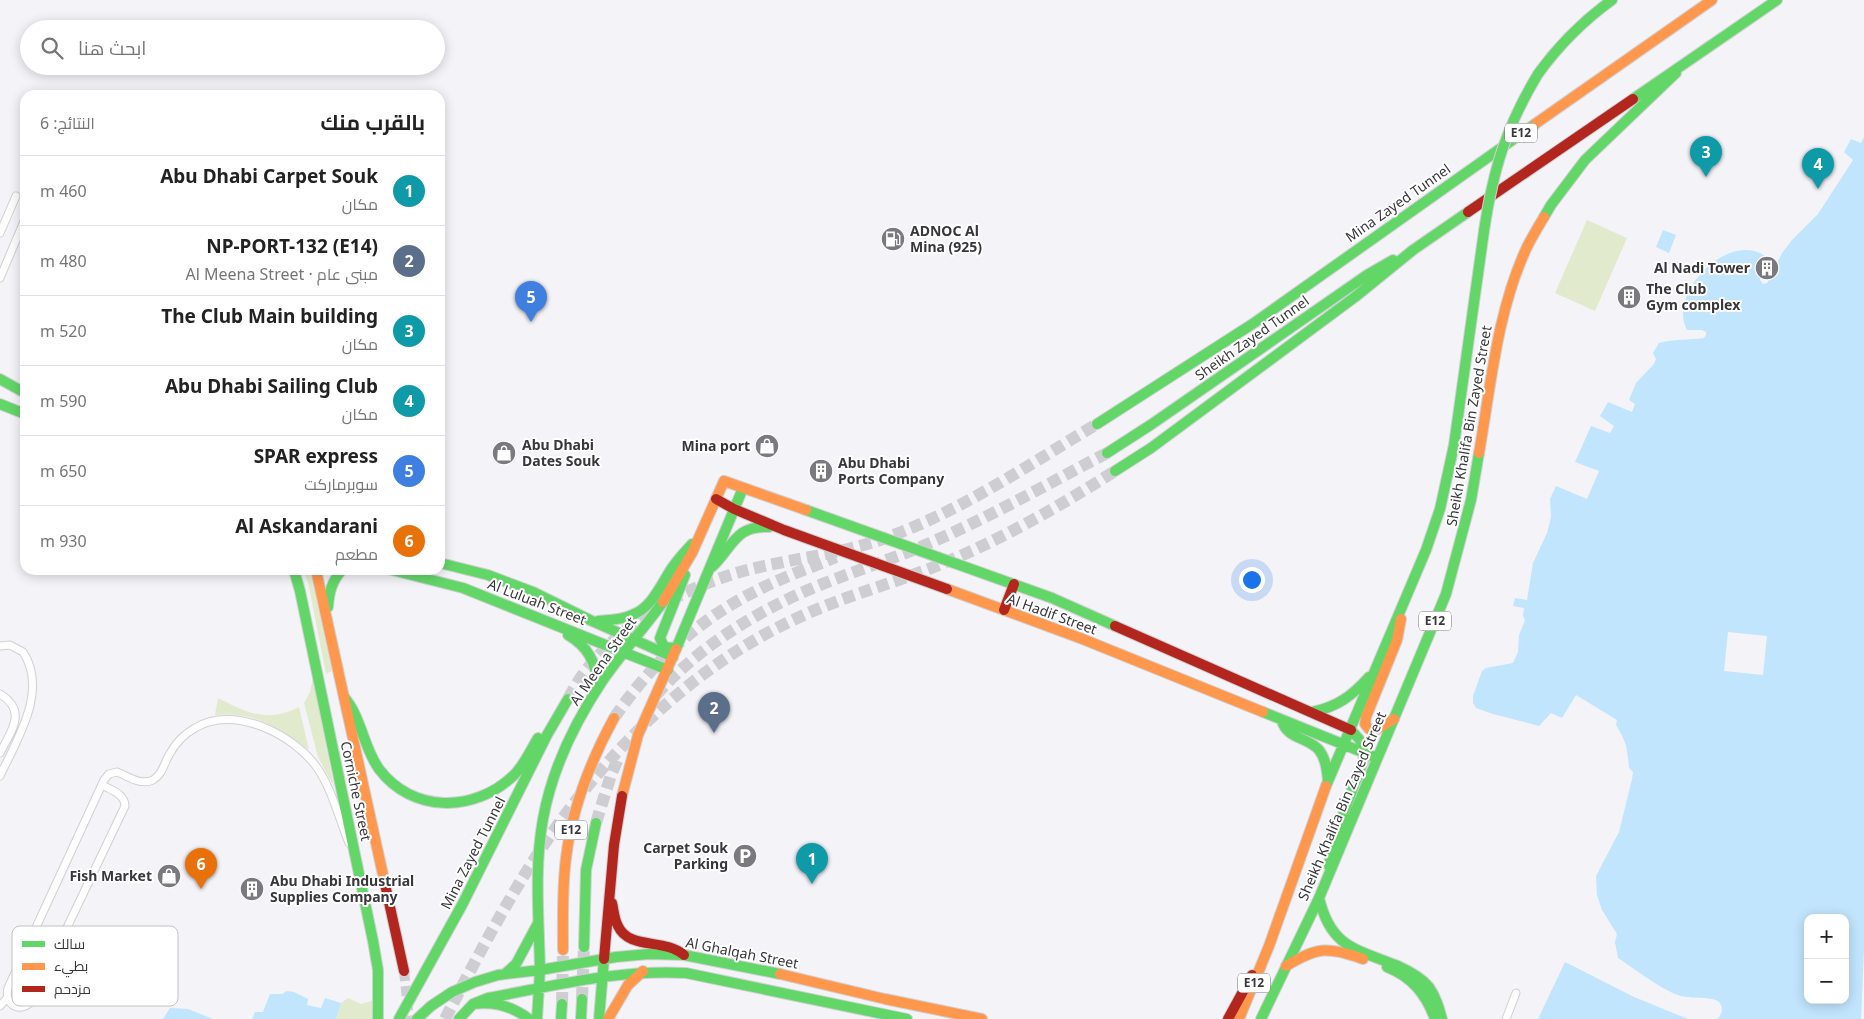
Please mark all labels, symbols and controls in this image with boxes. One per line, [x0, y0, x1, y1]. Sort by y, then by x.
search box [20, 20, 445, 75]
icon: search [38, 34, 66, 62]
text: ابحث هنا [78, 35, 146, 61]
text: بالقرب منك [320, 108, 425, 136]
text: النتائج: 6 [40, 112, 95, 134]
road number: E12 [1505, 124, 1537, 142]
pin: 3 [1690, 136, 1722, 177]
pin: 4 [1802, 148, 1834, 189]
street label: Mina Zayed Tunnel [1341, 159, 1454, 246]
text: Abu Dhabi Carpet Souk [160, 163, 378, 189]
text: 460 m [40, 180, 87, 202]
text: 1 [404, 180, 414, 202]
text: مكان [342, 193, 378, 215]
place label: ADNOC Al Mina (925) [910, 221, 982, 256]
fuel station icon: ADNOC Al Mina (925) [880, 226, 906, 252]
text: NP-PORT-132 (E14) [206, 233, 378, 259]
text: 480 m [40, 250, 87, 272]
text: 2 [404, 250, 414, 272]
building icon: Al Nadi Tower [1754, 255, 1780, 281]
place label: Al Nadi Tower [1654, 258, 1751, 277]
text: مبنى عام · Al Meena Street [185, 263, 378, 285]
place label: The Club Gym complex [1646, 279, 1741, 314]
pin: 5 [515, 281, 547, 322]
building icon: The Club Gym complex [1616, 284, 1642, 310]
street label: Sheikh Zayed Tunnel [1191, 291, 1313, 384]
text: The Club Main building [161, 303, 378, 329]
text: 520 m [40, 320, 87, 342]
text: 3 [404, 320, 414, 342]
street label: Sheikh Khalifa Bin Zayed Street [1441, 324, 1496, 528]
text: مكان [342, 333, 378, 355]
text: Abu Dhabi Sailing Club [165, 373, 378, 399]
text: 590 m [40, 390, 87, 412]
text: 4 [404, 390, 414, 412]
text: مكان [342, 403, 378, 425]
shop icon: Mina port [754, 433, 780, 459]
place label: Abu Dhabi Dates Souk [522, 435, 600, 470]
place label: Mina port [682, 436, 750, 455]
shop icon: Abu Dhabi Dates Souk [491, 440, 517, 466]
text: SPAR express [254, 443, 378, 469]
place label: Abu Dhabi Ports Company [838, 453, 944, 488]
building icon: Abu Dhabi Ports Company [808, 458, 834, 484]
text: 650 m [40, 460, 87, 482]
text: 5 [404, 460, 414, 482]
text: سوبرماركت [304, 473, 378, 495]
text: Al Askandarani [235, 513, 378, 539]
text: 930 m [40, 530, 87, 552]
text: 6 [404, 530, 414, 552]
text: مطعم [335, 543, 378, 565]
your location [1239, 567, 1265, 593]
street label: Al Luluah Street [485, 574, 589, 629]
street label: Al Hadif Street [1005, 588, 1100, 639]
road number: E12 [1419, 612, 1451, 630]
street label: Al Meena Street [565, 613, 640, 709]
pin: 2 [698, 692, 730, 733]
street label: Sheikh Khalifa Bin Zayed Street [1293, 708, 1390, 903]
street label: Corniche Street [337, 739, 376, 842]
street label: Mina Zayed Tunnel [436, 793, 509, 912]
road number: E12 [555, 820, 587, 840]
place label: Carpet Souk Parking [643, 838, 728, 873]
parking icon: Carpet Souk Parking [732, 843, 758, 869]
pin: 1 [796, 843, 828, 884]
pin: 6 [185, 848, 217, 889]
shop icon: Fish Market [156, 863, 182, 889]
place label: Fish Market [69, 866, 152, 885]
place label: Abu Dhabi Industrial Supplies Company [270, 871, 414, 906]
building icon: Abu Dhabi Industrial Supplies Company [239, 876, 265, 902]
map controls [1804, 914, 1849, 1004]
button: + [1804, 914, 1849, 959]
legend [12, 926, 178, 1006]
street label: Al Ghalqah Street [684, 932, 800, 973]
text: سالك [54, 934, 85, 953]
text: بطيء [54, 956, 88, 978]
button: − [1804, 959, 1849, 1004]
road number: E12 [1238, 974, 1270, 992]
text: مزدحم [54, 979, 91, 999]

